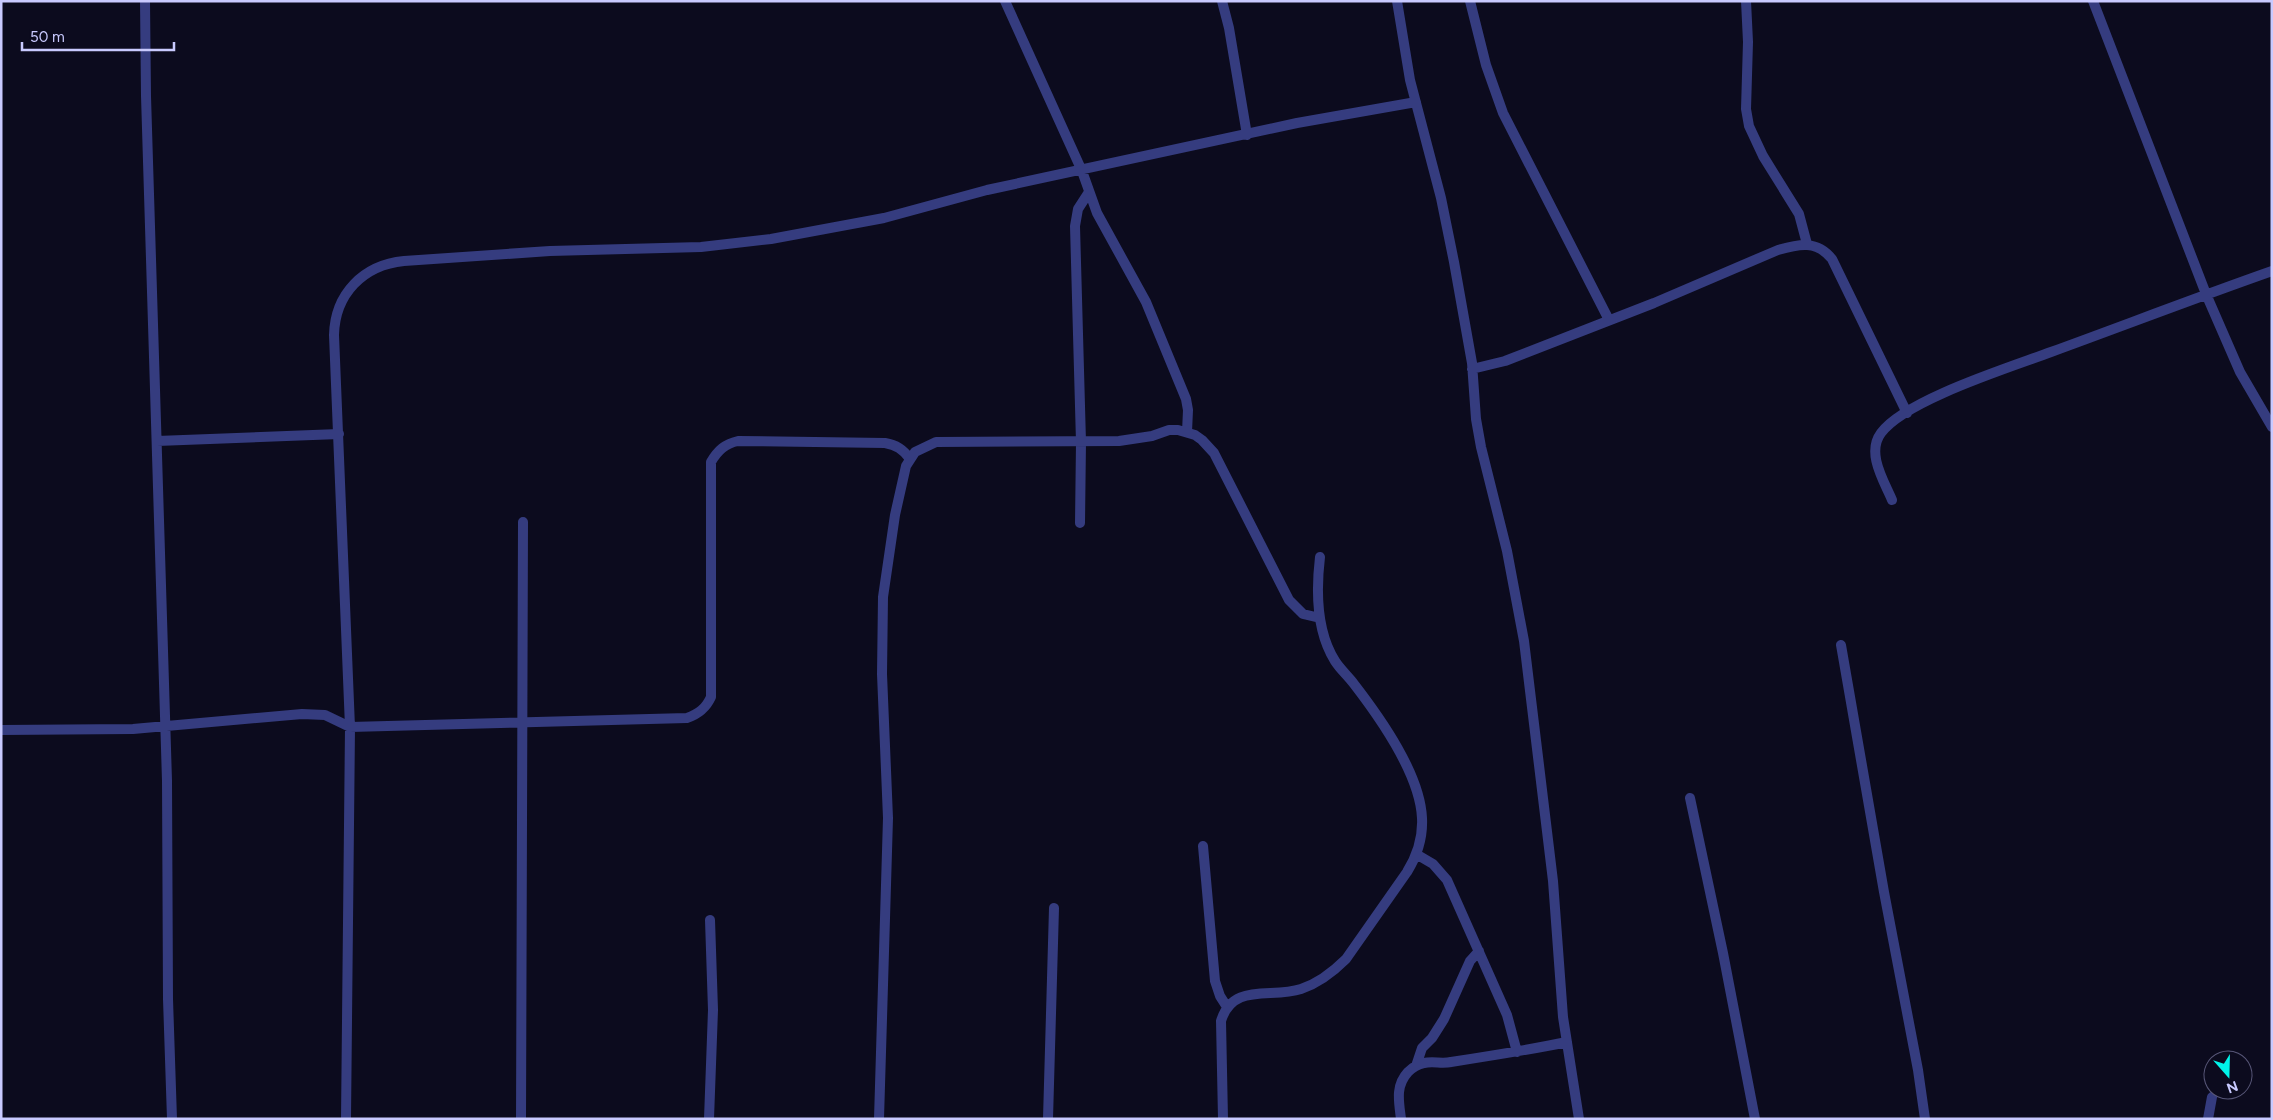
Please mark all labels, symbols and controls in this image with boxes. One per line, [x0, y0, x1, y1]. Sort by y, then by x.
scale bar [22, 20, 175, 52]
text: 50 m [30, 28, 65, 46]
north arrow [2203, 1050, 2253, 1100]
text: N [2224, 1077, 2240, 1097]

